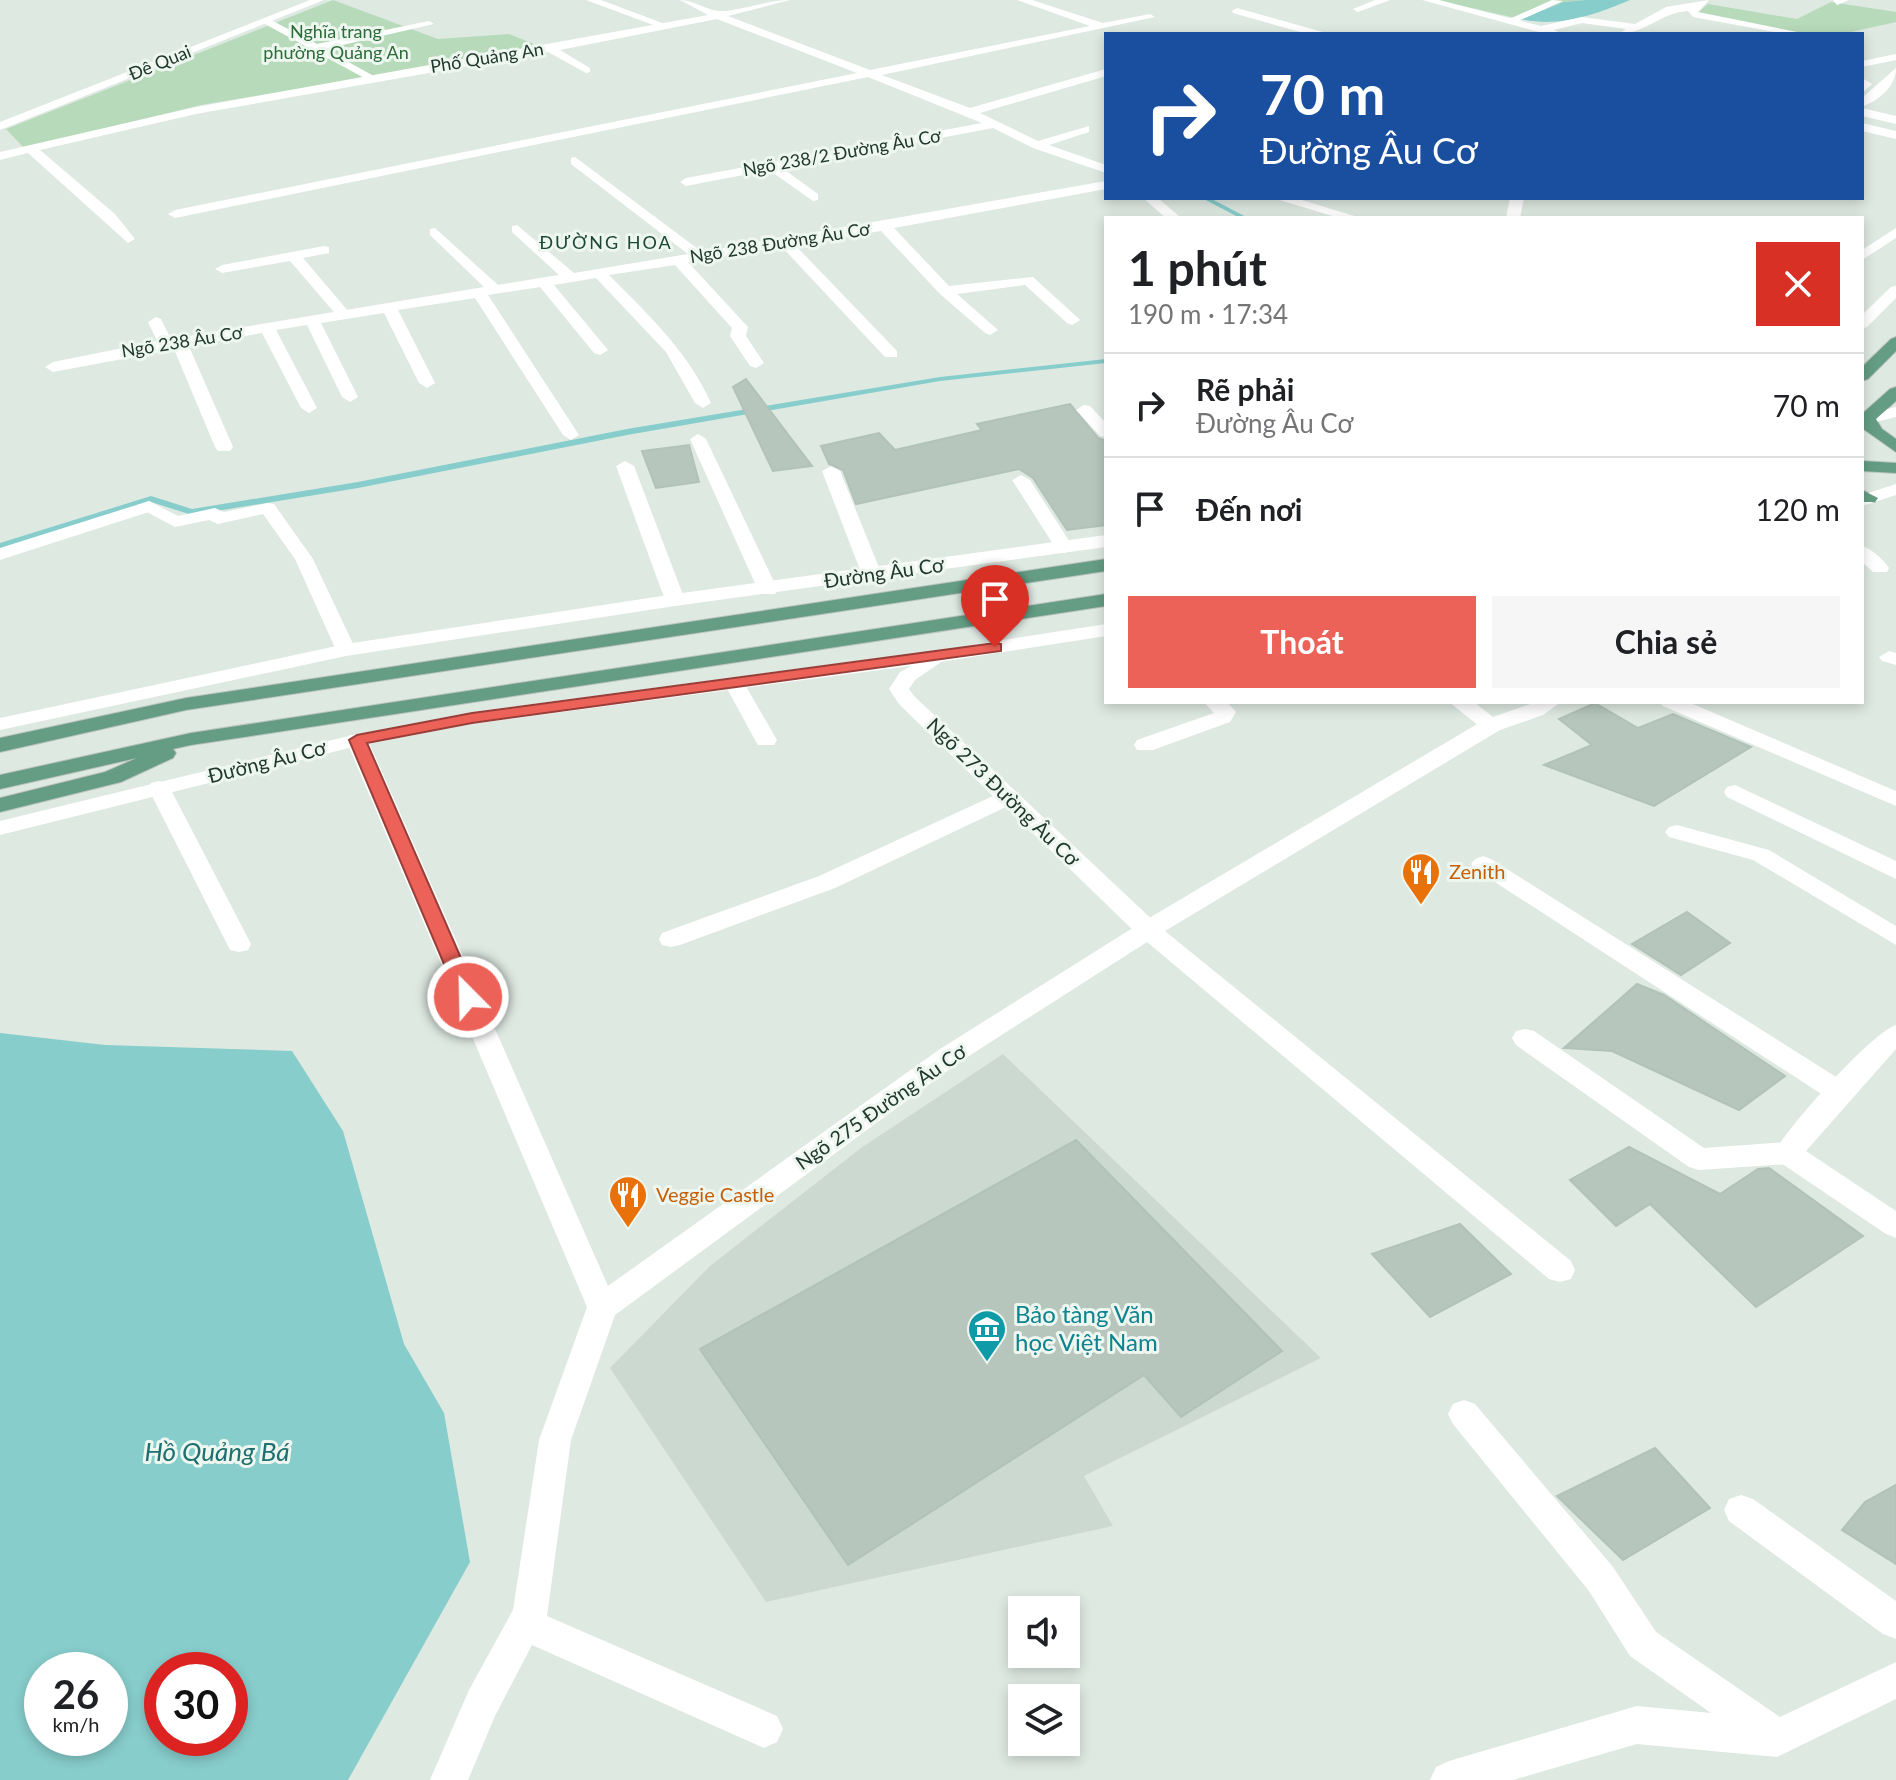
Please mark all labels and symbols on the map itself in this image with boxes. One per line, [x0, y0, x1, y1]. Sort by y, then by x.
park label: Nghĩa trang phường Quảng An [263, 20, 409, 63]
street label: Phố Quảng An [429, 37, 545, 77]
street label: Đê Quai [125, 40, 194, 85]
street label: Ngõ 238/2 Đường Âu Cơ [741, 124, 944, 180]
street label: Ngõ 238 Đường Âu Cơ [688, 217, 873, 267]
district label: ĐƯỜNG HOA [539, 231, 673, 253]
street label: Ngõ 238 Âu Cơ [120, 320, 245, 361]
street label: Đường Âu Cơ [822, 552, 946, 592]
pin [961, 565, 1029, 647]
street label: Ngõ 273 Đường Âu Cơ [923, 712, 1085, 871]
street label: Đường Âu Cơ [205, 735, 329, 787]
restaurant icon: Zenith [1400, 851, 1442, 906]
place label: Zenith [1449, 859, 1505, 883]
position arrow [426, 955, 510, 1039]
street label: Ngõ 275 Đường Âu Cơ [791, 1038, 971, 1174]
restaurant icon: Veggie Castle [607, 1174, 649, 1229]
place label: Veggie Castle [656, 1182, 774, 1206]
place label: Bảo tàng Văn học Việt Nam [1015, 1299, 1158, 1356]
museum icon: Bảo tàng Văn học Việt Nam [966, 1308, 1008, 1363]
water label: Hồ Quảng Bá [144, 1435, 290, 1467]
speed limit sign: 30 [144, 1652, 248, 1756]

